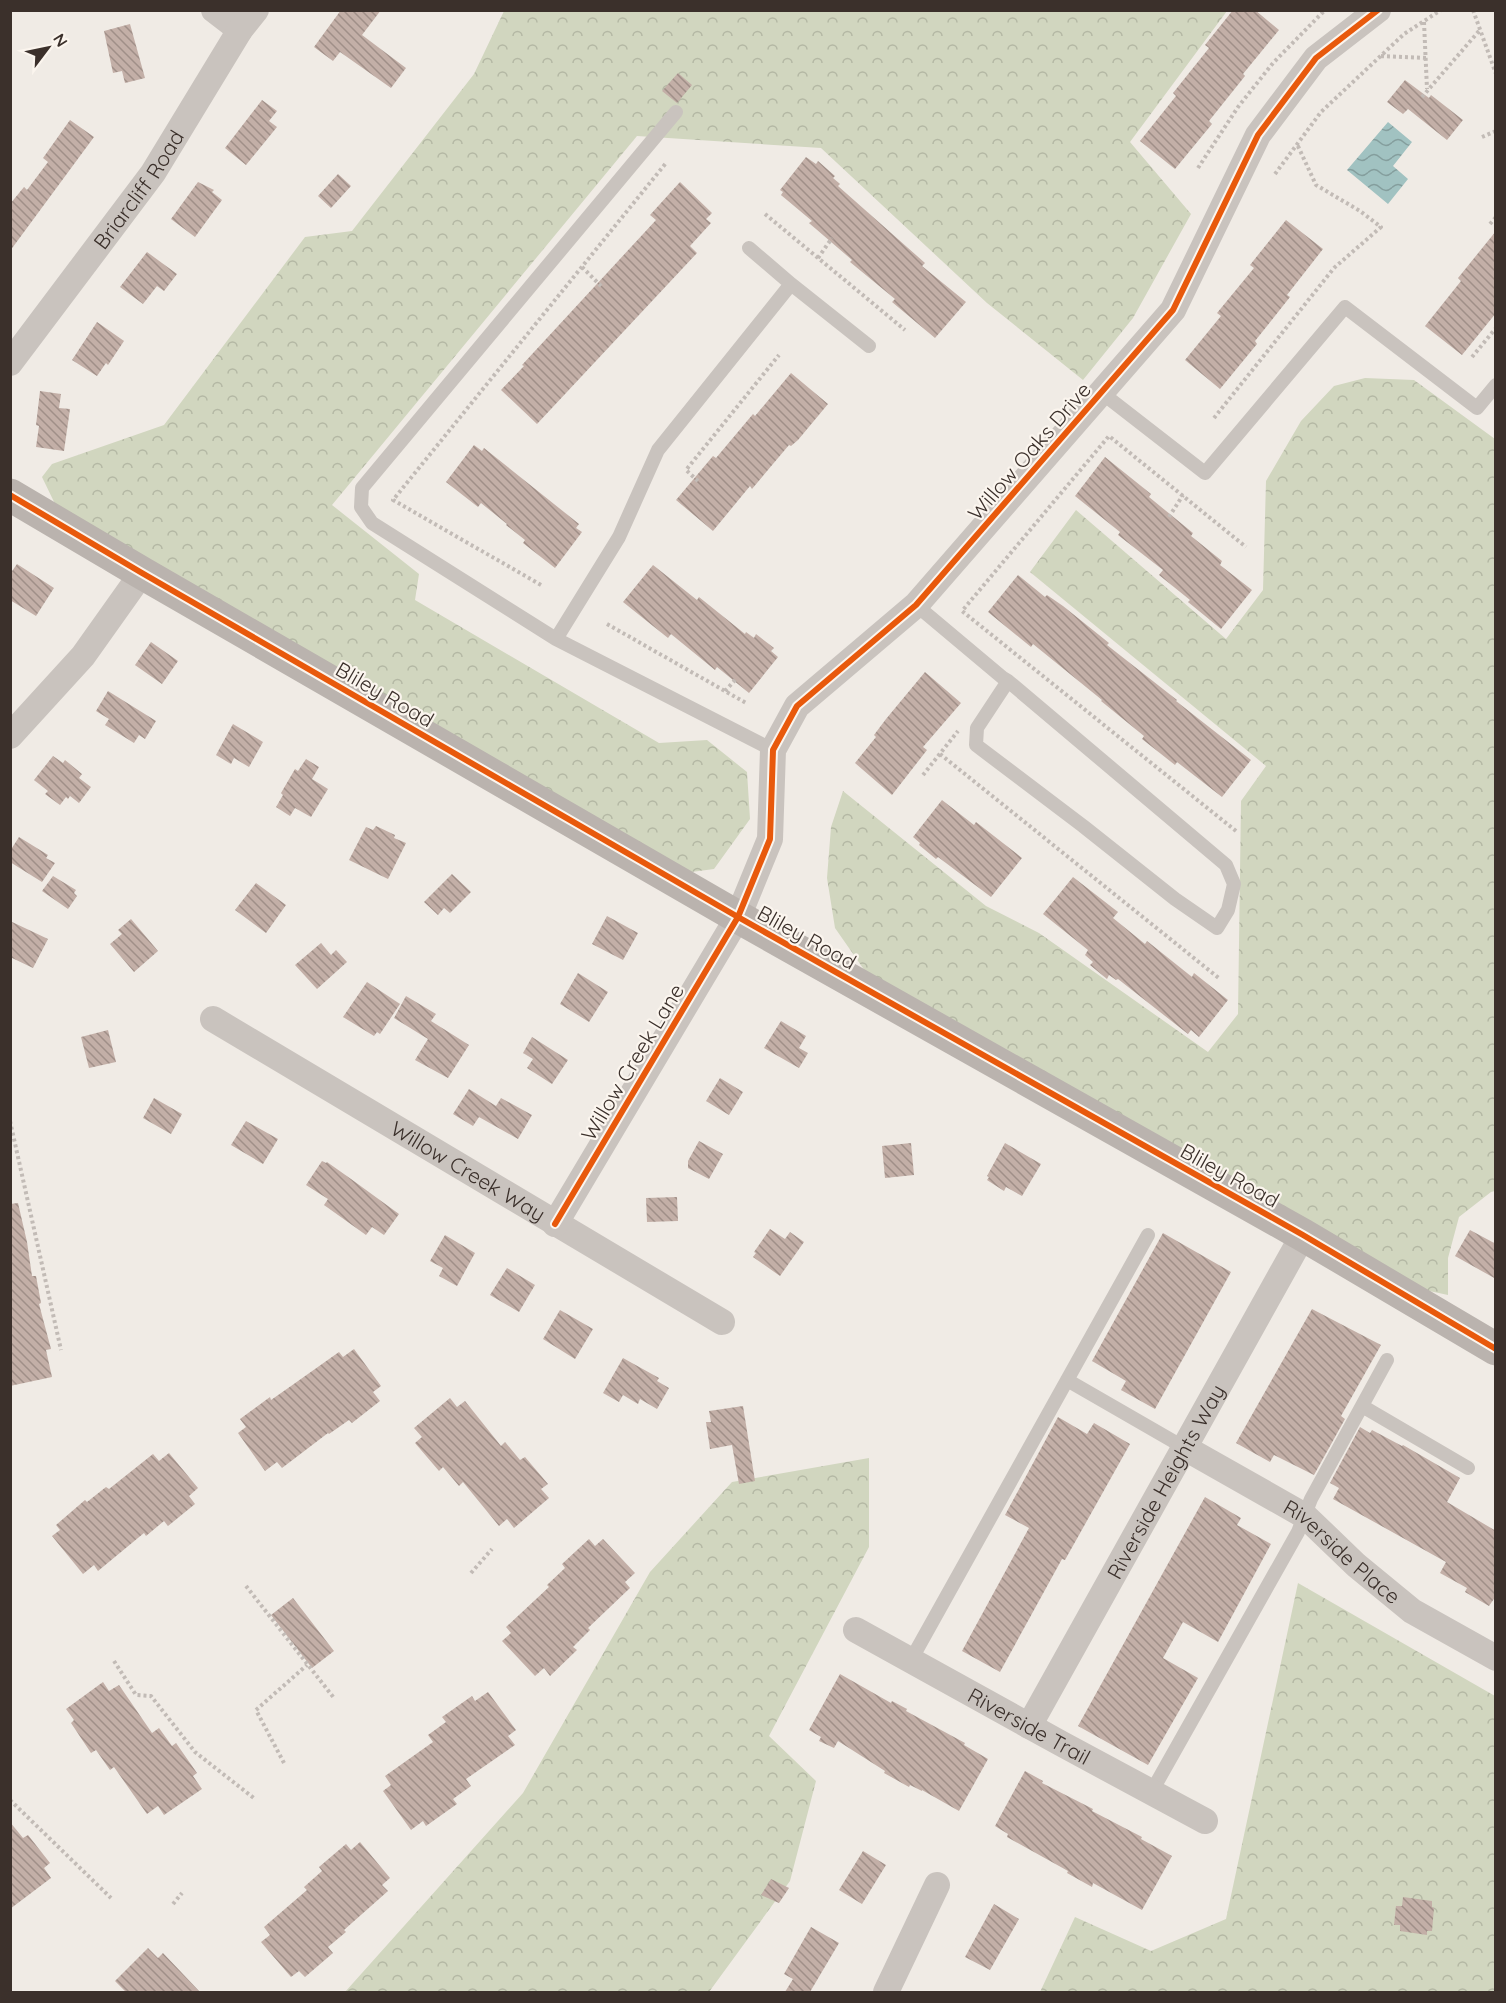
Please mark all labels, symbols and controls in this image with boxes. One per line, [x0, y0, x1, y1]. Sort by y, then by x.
north arrow [18, 18, 78, 78]
text: N [49, 30, 72, 50]
street label: Briarcliff Road [87, 125, 189, 254]
street label: Willow Oaks Drive [962, 377, 1096, 525]
street label: Bliley Road [331, 655, 439, 733]
street label: Bliley Road [753, 899, 861, 975]
street label: Willow Creek Lane [575, 979, 689, 1145]
street label: Willow Creek Way [386, 1115, 550, 1227]
street label: Bliley Road [1176, 1137, 1284, 1213]
street label: Riverside Heights Way [1101, 1380, 1230, 1583]
street label: Riverside Place [1279, 1494, 1406, 1609]
street label: Riverside Trail [964, 1682, 1095, 1770]

